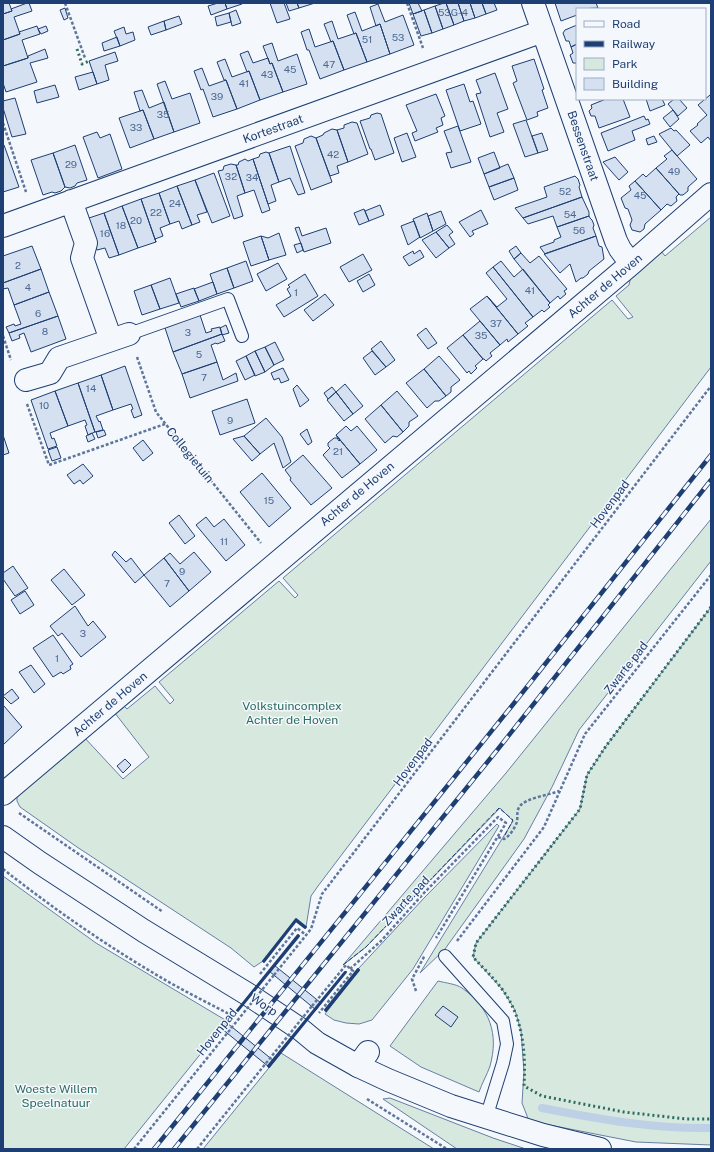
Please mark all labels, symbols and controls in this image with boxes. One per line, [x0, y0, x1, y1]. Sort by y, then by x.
house number: 53G-4 [438, 6, 468, 18]
legend [576, 8, 706, 100]
text: Road [612, 17, 640, 31]
house number: 53 [392, 31, 404, 43]
house number: 51 [362, 33, 372, 45]
text: Railway [612, 37, 656, 51]
text: Park [612, 57, 638, 71]
house number: 47 [323, 58, 335, 70]
house number: 45 [284, 63, 296, 75]
house number: 43 [261, 68, 273, 80]
house number: 41 [239, 77, 249, 89]
text: Building [612, 77, 658, 91]
house number: 39 [211, 90, 223, 102]
house number: 35 [157, 108, 169, 120]
street label: Bessenstraat [564, 109, 602, 183]
street label: Kortestraat [241, 112, 305, 146]
house number: 33 [130, 121, 142, 133]
house number: 42 [327, 148, 339, 160]
house number: 29 [65, 158, 77, 170]
house number: 49 [668, 165, 680, 177]
house number: 32 [225, 170, 237, 182]
house number: 34 [246, 171, 258, 183]
house number: 52 [559, 185, 571, 197]
house number: 45 [634, 189, 646, 201]
house number: 24 [169, 197, 181, 209]
house number: 22 [150, 206, 162, 218]
house number: 54 [564, 208, 576, 220]
house number: 20 [130, 214, 142, 226]
house number: 18 [116, 219, 126, 231]
house number: 56 [573, 224, 585, 236]
house number: 16 [100, 227, 110, 239]
street label: Achter de Hoven [565, 251, 645, 321]
house number: 2 [15, 259, 21, 271]
house number: 4 [25, 281, 31, 293]
house number: 41 [525, 284, 535, 296]
house number: 1 [294, 286, 298, 298]
house number: 6 [35, 307, 41, 319]
house number: 37 [490, 317, 502, 329]
house number: 8 [42, 325, 48, 337]
house number: 3 [185, 326, 191, 338]
house number: 35 [475, 329, 487, 341]
house number: 5 [196, 348, 202, 360]
house number: 7 [201, 371, 207, 383]
house number: 14 [86, 382, 96, 394]
house number: 10 [39, 399, 49, 411]
house number: 9 [227, 414, 233, 426]
street label: Collegietuin [163, 424, 217, 486]
house number: 21 [333, 445, 343, 457]
street label: Achter de Hoven [317, 459, 397, 529]
street label: Hovenpad [587, 477, 633, 531]
house number: 15 [264, 494, 274, 506]
house number: 11 [220, 535, 228, 547]
house number: 9 [179, 565, 185, 577]
house number: 7 [164, 577, 170, 589]
house number: 3 [80, 627, 86, 639]
street label: Zwarte pad [601, 639, 651, 697]
house number: 1 [55, 652, 59, 664]
street label: Achter de Hoven [70, 669, 150, 739]
park label: Volkstuincomplex Achter de Hoven [242, 699, 342, 727]
street label: Hovenpad [390, 735, 436, 789]
street label: Zwarte pad [379, 873, 433, 929]
street label: Worp [248, 991, 280, 1019]
street label: Hovenpad [194, 1006, 240, 1058]
park label: Woeste Willem Speelnatuur [15, 1082, 97, 1110]

